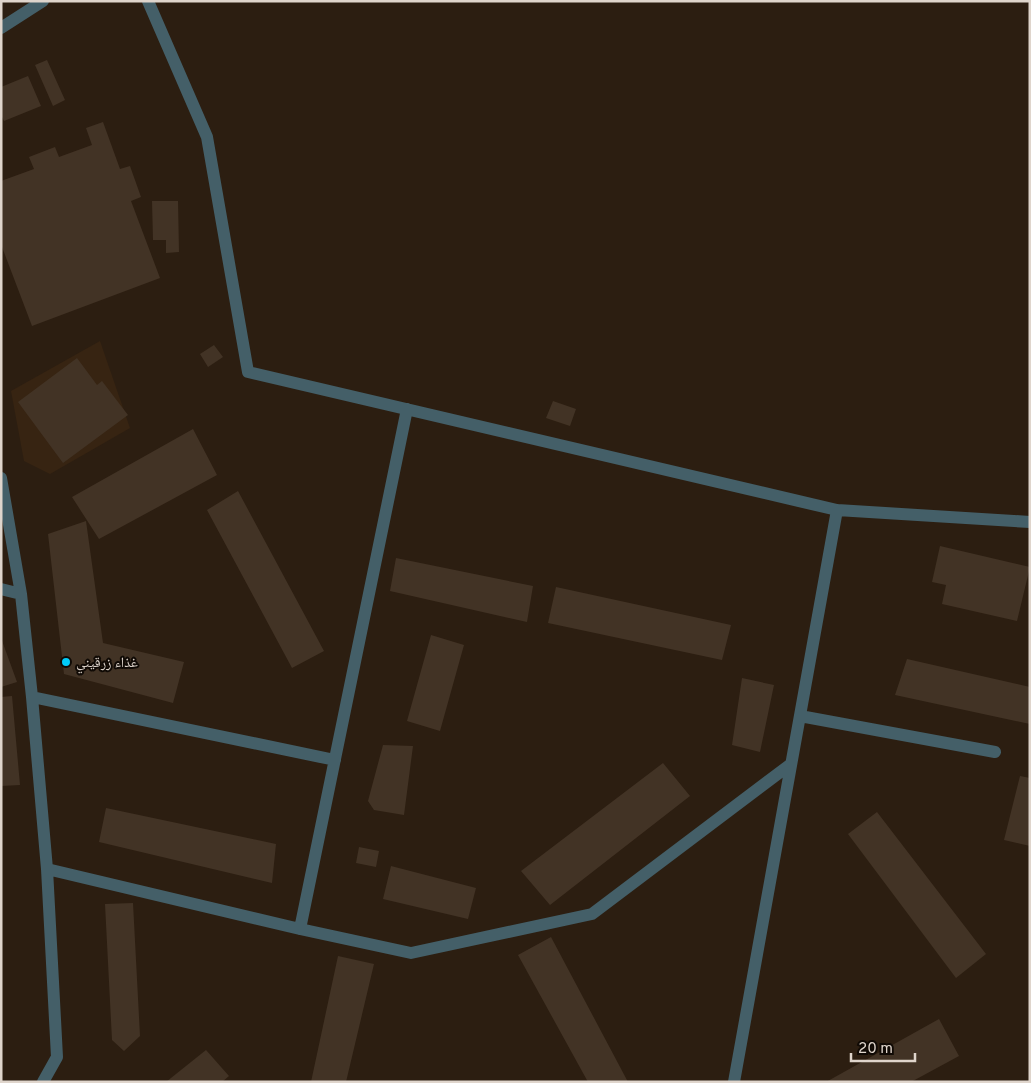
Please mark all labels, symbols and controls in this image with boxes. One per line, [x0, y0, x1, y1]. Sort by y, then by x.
place label: غذاء زرقيني [76, 655, 138, 674]
marker: غذاء زرقيني [60, 656, 72, 668]
scale bar [851, 1030, 915, 1062]
text: 20 m [858, 1040, 893, 1059]

